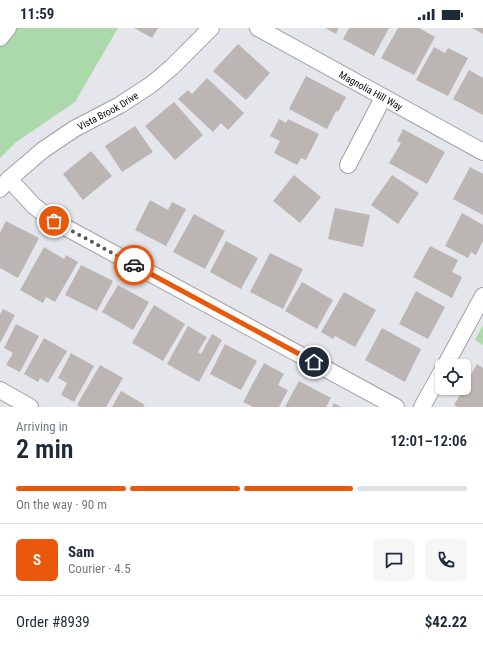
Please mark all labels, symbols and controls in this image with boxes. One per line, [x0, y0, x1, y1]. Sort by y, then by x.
text: 11:59 [20, 5, 54, 23]
street label: Magnolia Hill Way [337, 69, 404, 113]
street label: Vista Brook Drive [76, 89, 141, 132]
pin [37, 204, 71, 238]
icon: bag [43, 210, 65, 232]
courier [114, 245, 154, 285]
icon: car [123, 254, 145, 276]
pin [297, 345, 331, 379]
icon: home [303, 351, 325, 373]
map controls [435, 359, 471, 395]
button: locate [435, 359, 471, 395]
text: Arriving in [16, 419, 68, 434]
text: 12:01–12:06 [390, 432, 467, 450]
text: 2 min [16, 434, 74, 464]
text: On the way · 90 m [16, 497, 107, 512]
button: chat [373, 539, 415, 581]
button: phone [425, 539, 467, 581]
text: Sam [68, 543, 94, 561]
text: S [33, 551, 41, 569]
text: Courier · 4.5 [68, 561, 131, 576]
text: Order #8939 [16, 613, 90, 631]
text: $42.22 [425, 613, 467, 631]

